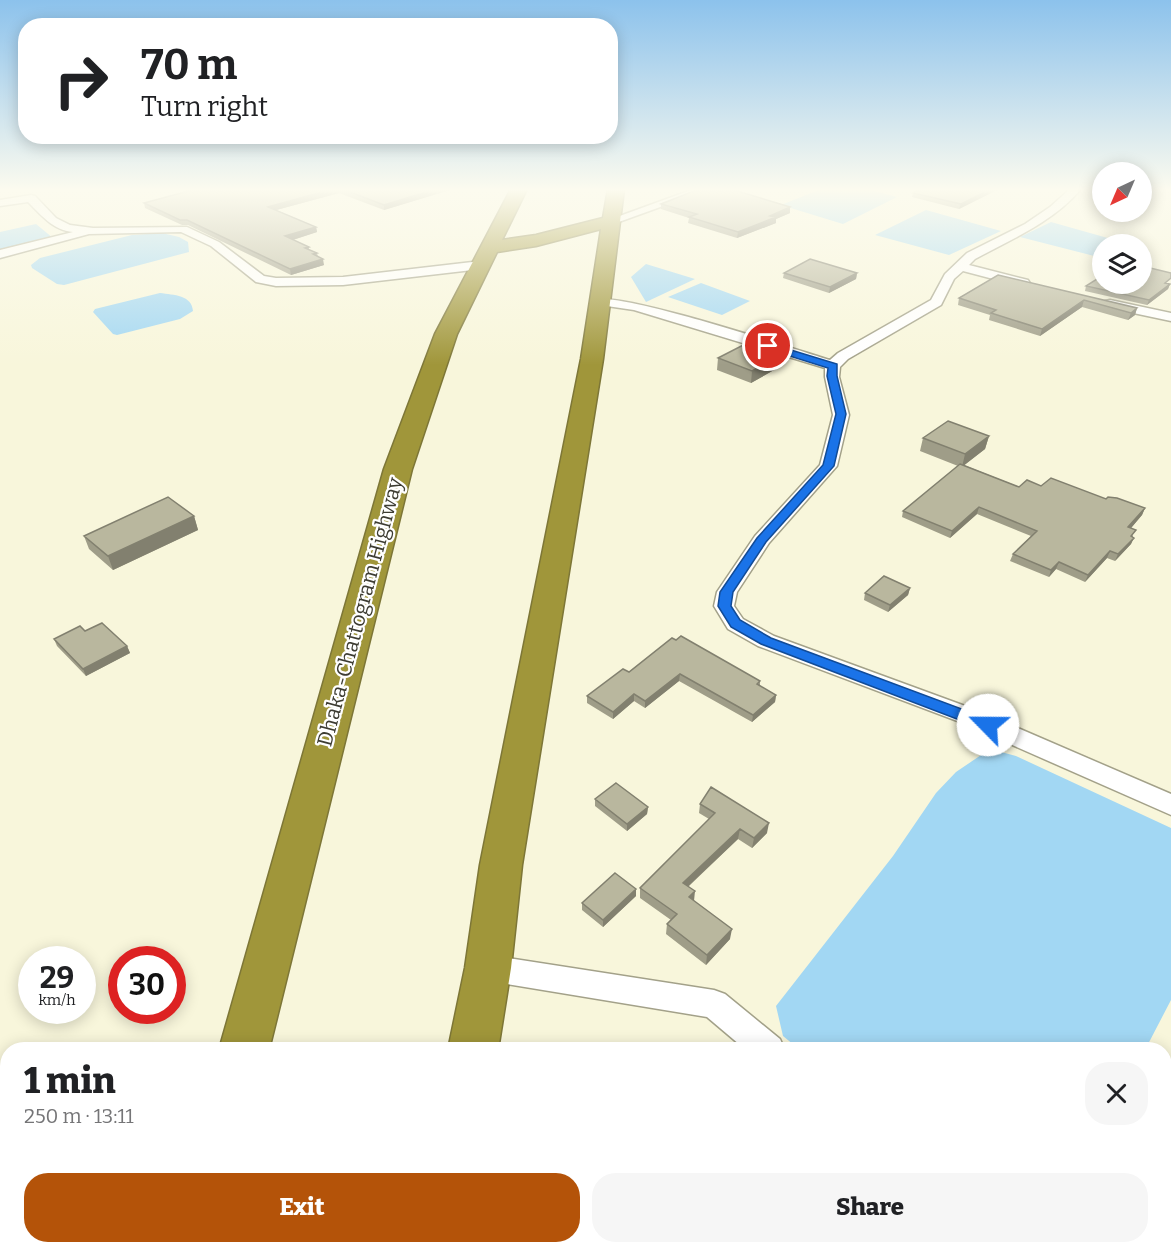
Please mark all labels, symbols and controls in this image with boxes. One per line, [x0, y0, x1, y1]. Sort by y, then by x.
text: 70 m [141, 40, 237, 90]
icon: right [42, 42, 120, 120]
text: Turn right [141, 91, 268, 123]
north arrow [1092, 162, 1152, 222]
map controls [1092, 162, 1152, 294]
button: layers [1092, 234, 1152, 294]
pin [742, 320, 793, 371]
icon: arrive [751, 329, 784, 362]
street label: Dhaka-Chattogram Highway [312, 474, 409, 749]
position arrow [956, 693, 1020, 757]
speed limit sign: 30 [108, 946, 186, 1024]
text: 29 [40, 960, 74, 996]
text: km/h [38, 991, 76, 1009]
text: 1 min [24, 1059, 116, 1103]
button: close [1085, 1062, 1148, 1125]
text: 250 m · 13:11 [24, 1104, 134, 1128]
button: Exit [24, 1173, 580, 1242]
button: Share [592, 1173, 1148, 1242]

